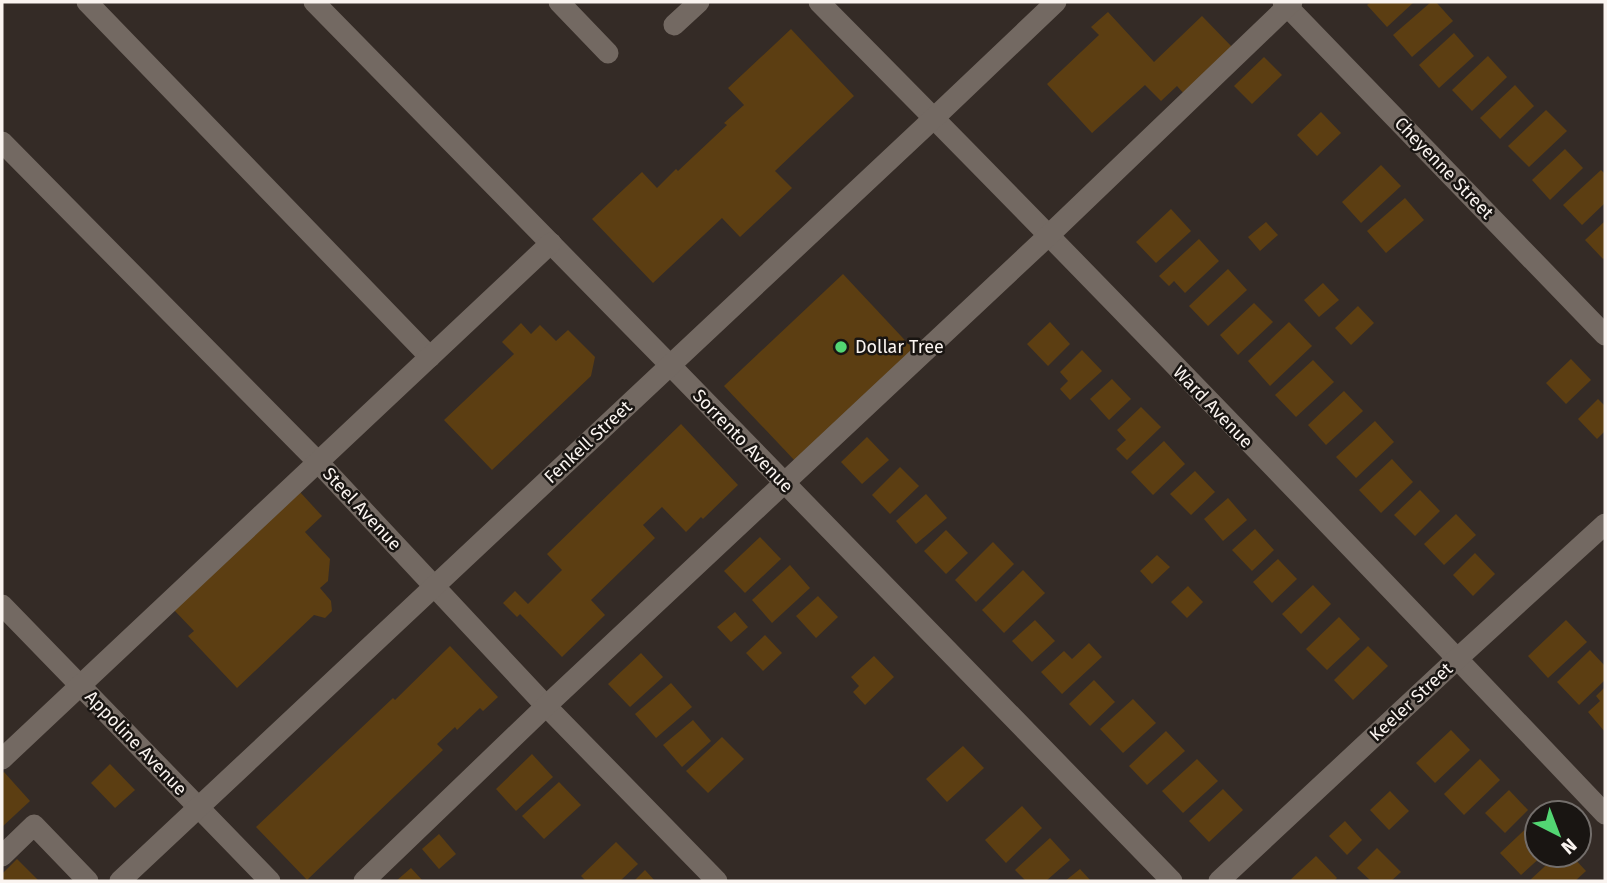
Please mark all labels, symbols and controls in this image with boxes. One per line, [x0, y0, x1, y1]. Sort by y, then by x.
street label: Cheyenne Street [1390, 112, 1499, 224]
place label: Dollar Tree [855, 336, 944, 358]
marker: Dollar Tree [833, 339, 849, 355]
street label: Ward Avenue [1168, 361, 1258, 453]
street label: Sorrento Avenue [688, 385, 798, 497]
street label: Fenkell Street [540, 396, 637, 488]
street label: Steel Avenue [318, 463, 406, 555]
street label: Keeler Street [1365, 658, 1457, 746]
street label: Appoline Avenue [80, 686, 192, 800]
north arrow [1523, 799, 1593, 869]
text: N [1557, 833, 1581, 859]

